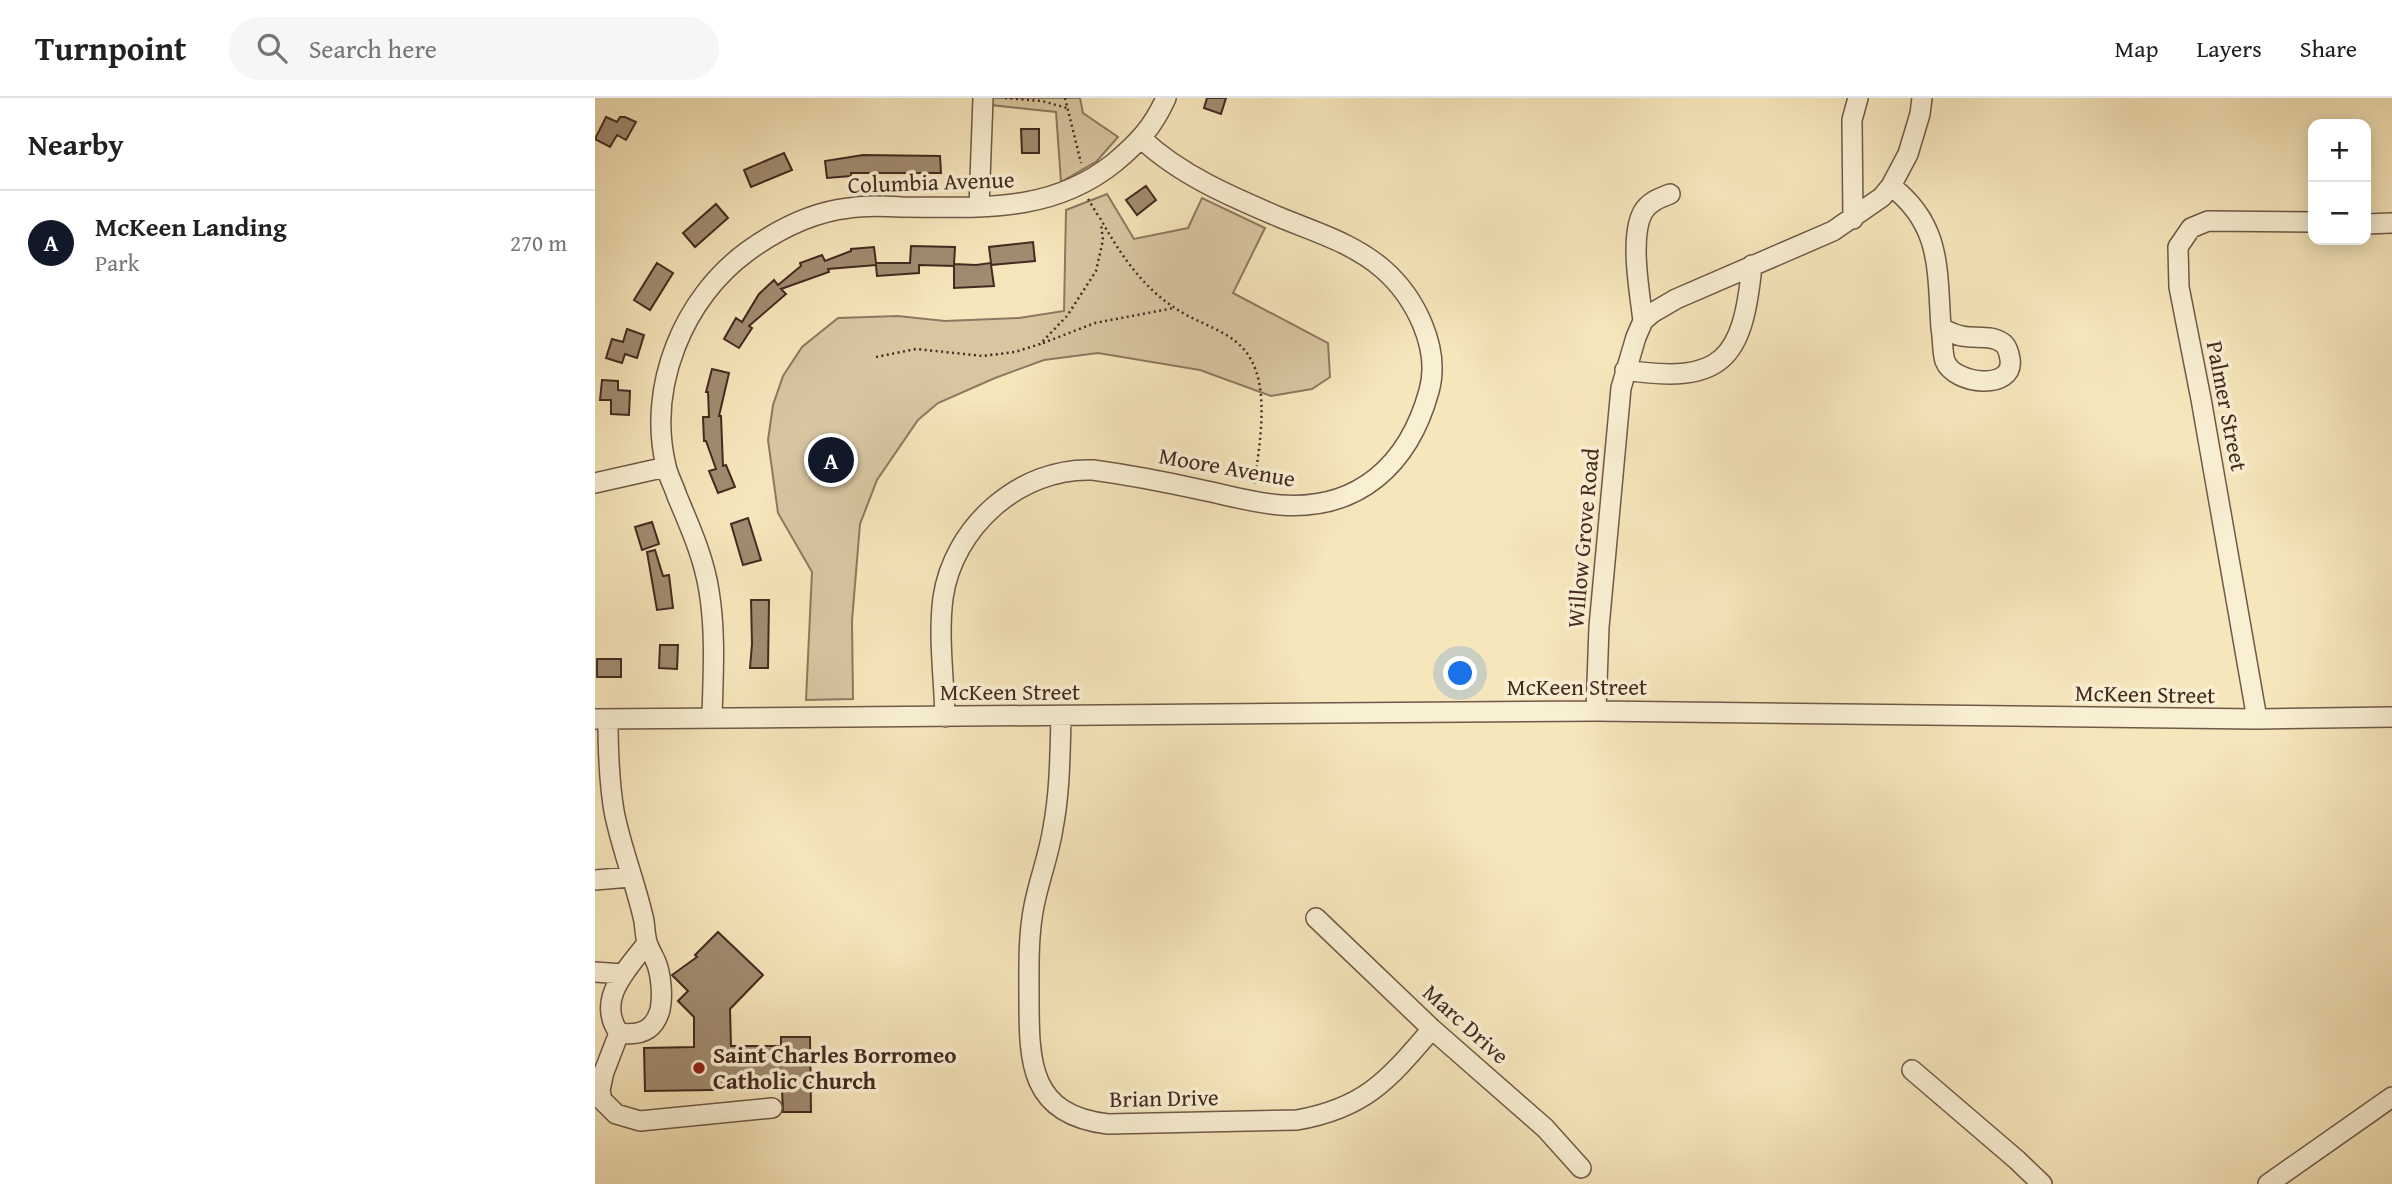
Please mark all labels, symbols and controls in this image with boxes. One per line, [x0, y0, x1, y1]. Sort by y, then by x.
search box [229, 17, 719, 80]
text: Turnpoint [35, 24, 187, 72]
icon: search [253, 29, 291, 67]
text: Search here [309, 29, 437, 68]
text: Map [2115, 31, 2158, 66]
text: Layers [2196, 31, 2262, 66]
text: Share [2300, 31, 2357, 66]
map controls [2308, 119, 2371, 245]
button: + [2308, 119, 2371, 182]
text: Nearby [28, 122, 124, 166]
street label: Columbia Avenue [847, 162, 1015, 201]
button: − [2308, 182, 2371, 245]
text: McKeen Landing [95, 207, 287, 246]
text: A [44, 226, 58, 259]
text: 270 m [510, 226, 567, 259]
text: Park [95, 246, 139, 279]
street label: Palmer Street [2199, 338, 2256, 474]
pin: A [808, 434, 854, 486]
street label: Moore Avenue [1156, 438, 1298, 495]
street label: Willow Grove Road [1558, 446, 1607, 629]
your location [1443, 656, 1477, 690]
street label: McKeen Street [1507, 670, 1647, 703]
street label: McKeen Street [940, 675, 1080, 708]
street label: McKeen Street [2075, 676, 2215, 711]
street label: Marc Drive [1416, 976, 1517, 1071]
place label: Saint Charles Borromeo Catholic Church [713, 1038, 956, 1097]
marker: Saint Charles Borromeo Catholic Church [691, 1060, 707, 1076]
street label: Brian Drive [1109, 1080, 1219, 1115]

